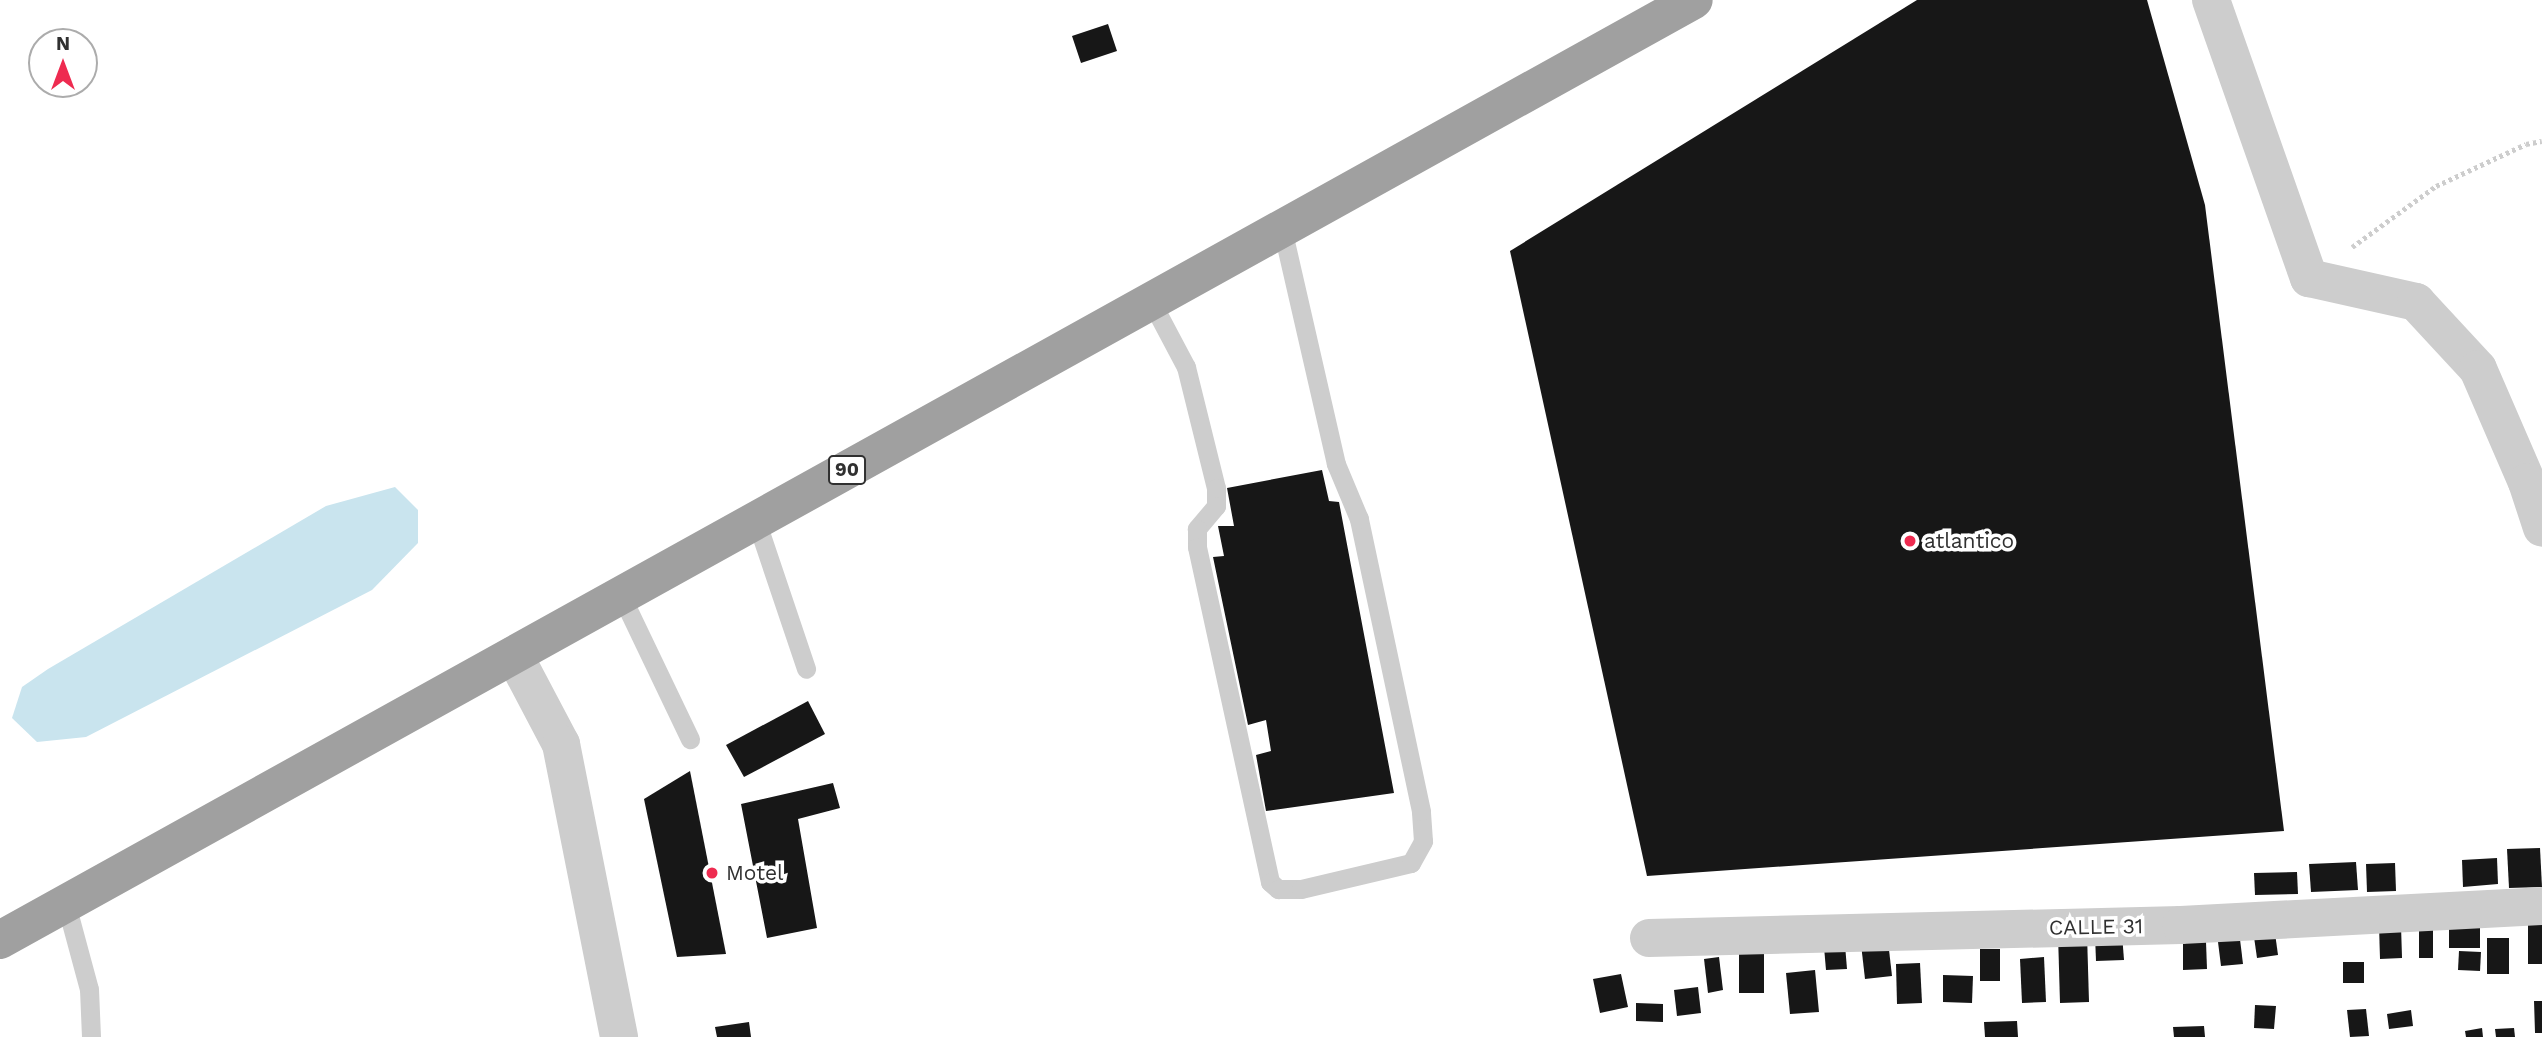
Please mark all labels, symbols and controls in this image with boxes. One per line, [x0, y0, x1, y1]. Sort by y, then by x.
north arrow [28, 28, 98, 98]
text: N [56, 32, 70, 55]
road number: 90 [828, 454, 866, 485]
place label: atlantico [1924, 528, 2014, 554]
marker: atlantico [1902, 533, 1918, 549]
place label: Motel [726, 860, 784, 886]
marker: Motel [704, 865, 720, 881]
street label: CALLE 31 [2049, 914, 2143, 940]

